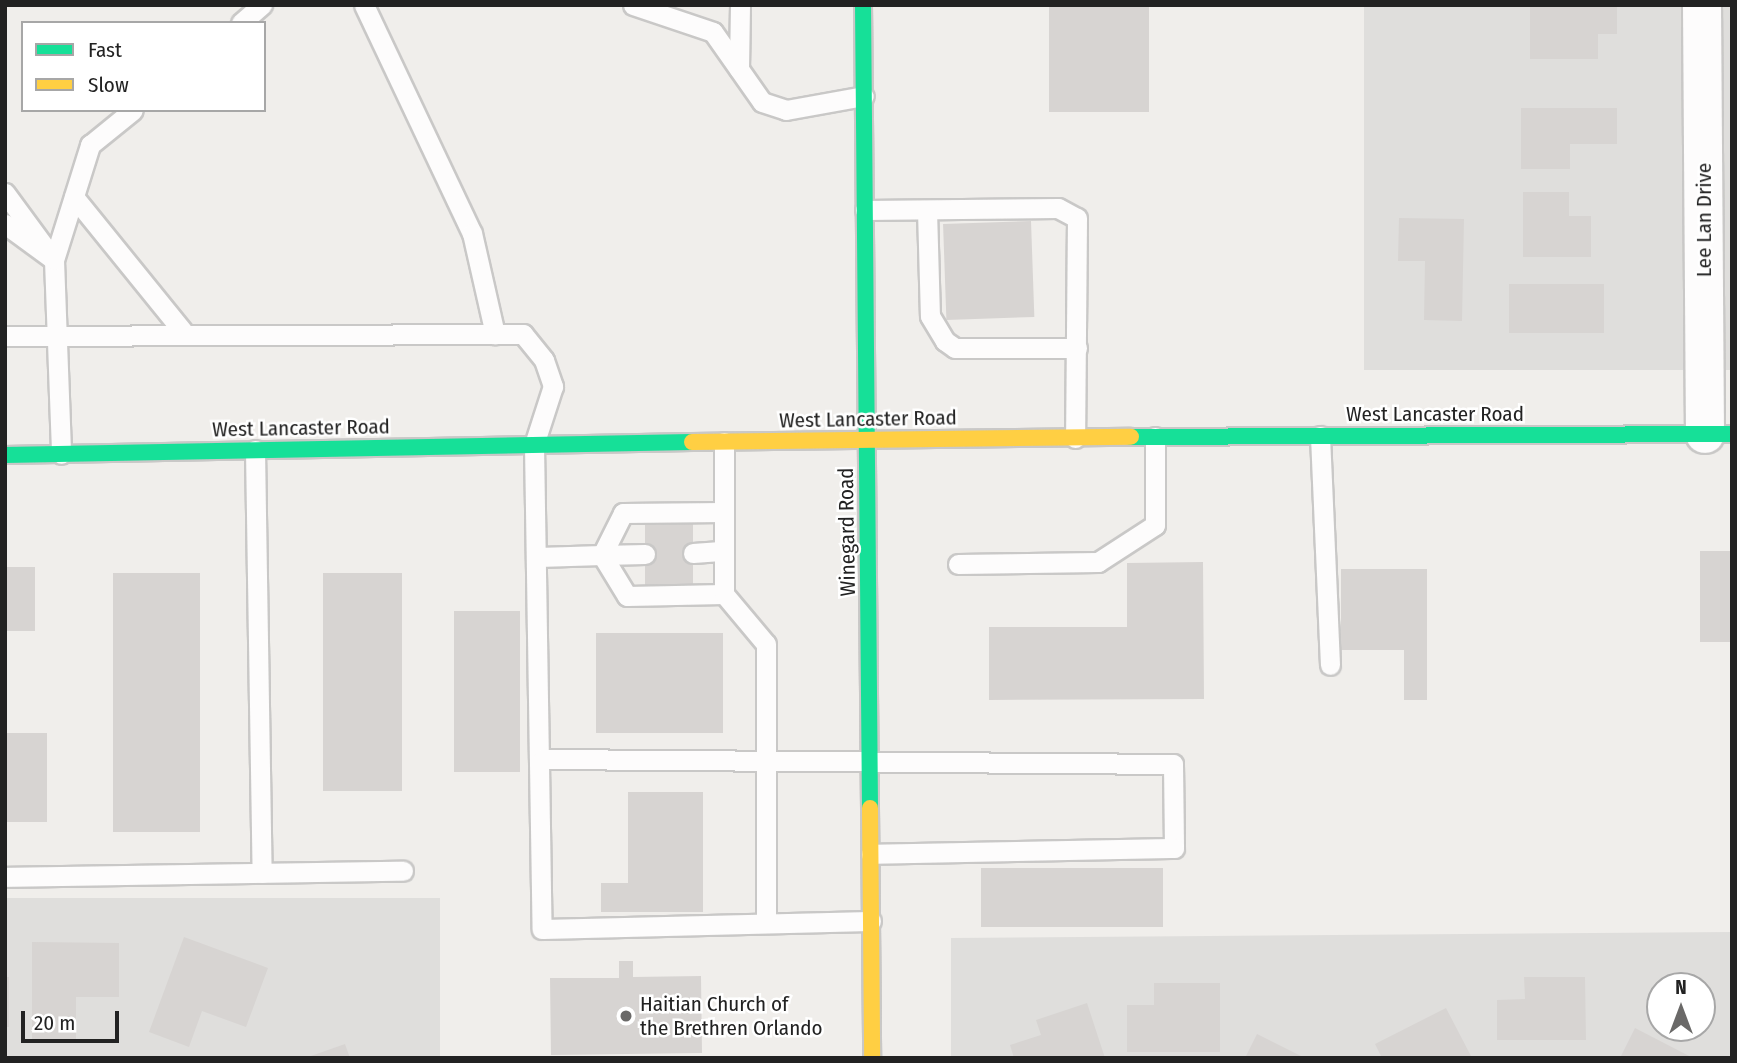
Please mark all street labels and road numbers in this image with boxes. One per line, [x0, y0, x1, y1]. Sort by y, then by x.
street label: Lee Lan Drive [1691, 163, 1717, 277]
street label: West Lancaster Road [1346, 401, 1524, 427]
street label: West Lancaster Road [779, 405, 957, 433]
street label: West Lancaster Road [212, 414, 390, 442]
street label: Winegard Road [833, 467, 861, 597]

